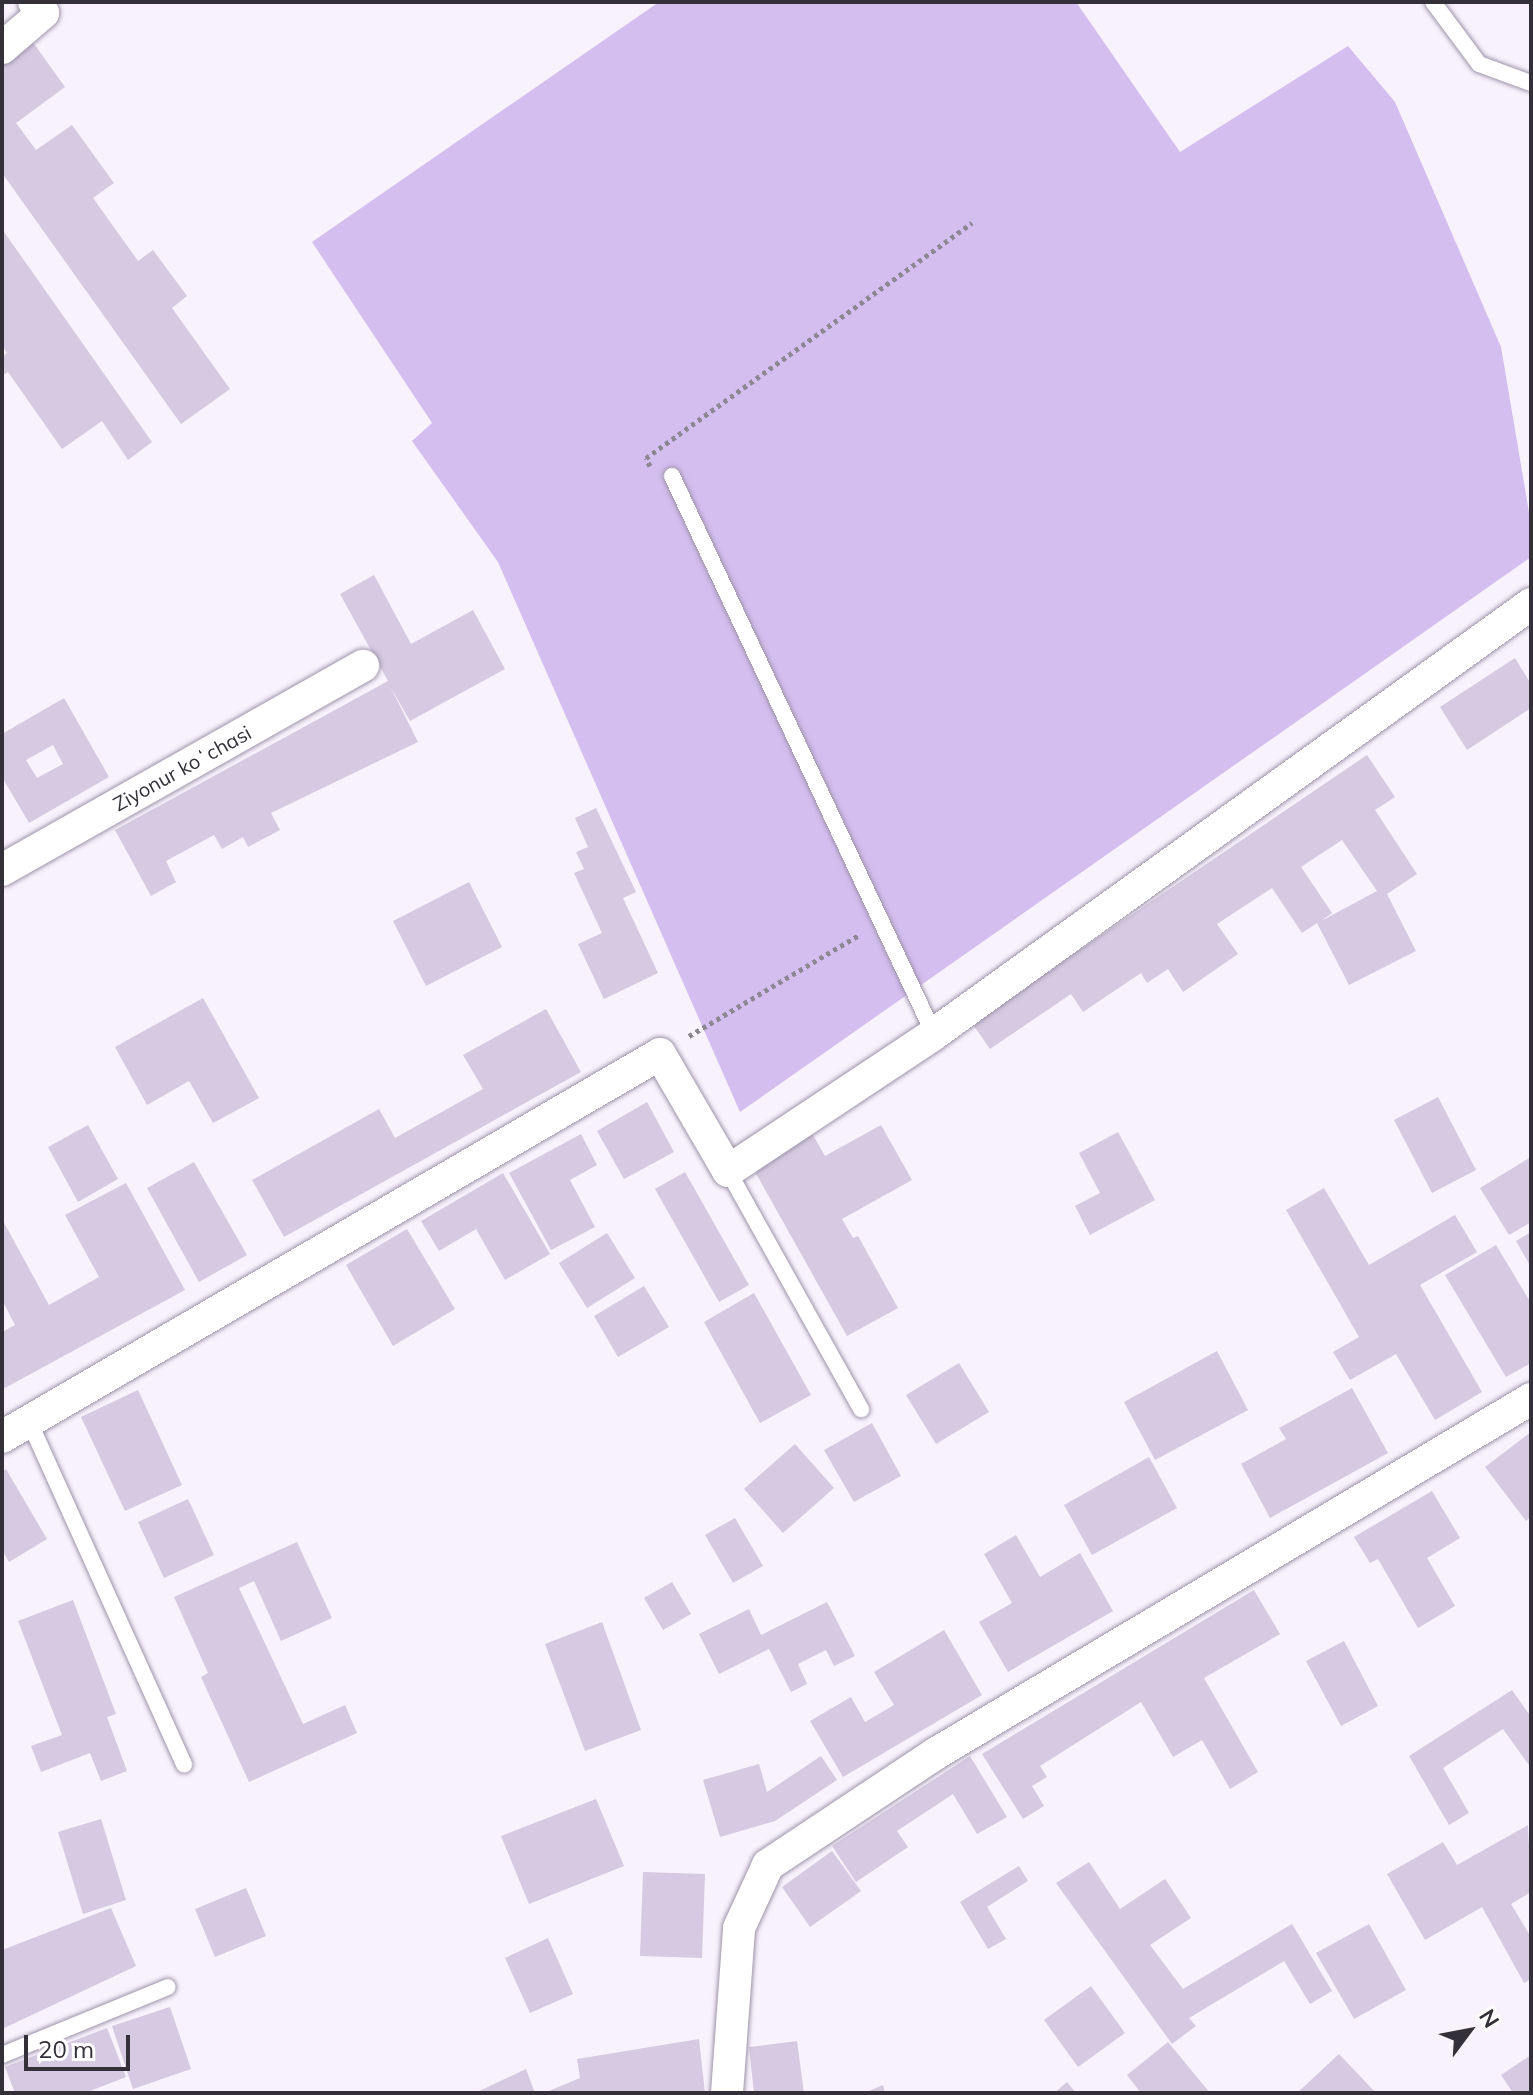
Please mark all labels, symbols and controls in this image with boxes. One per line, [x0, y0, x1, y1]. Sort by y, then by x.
street label: Ziyonur koʻchasi [109, 720, 255, 816]
north arrow [1429, 1991, 1509, 2071]
text: N [1473, 2004, 1506, 2033]
scale bar [28, 2019, 134, 2069]
text: 20 m [38, 2034, 94, 2064]

